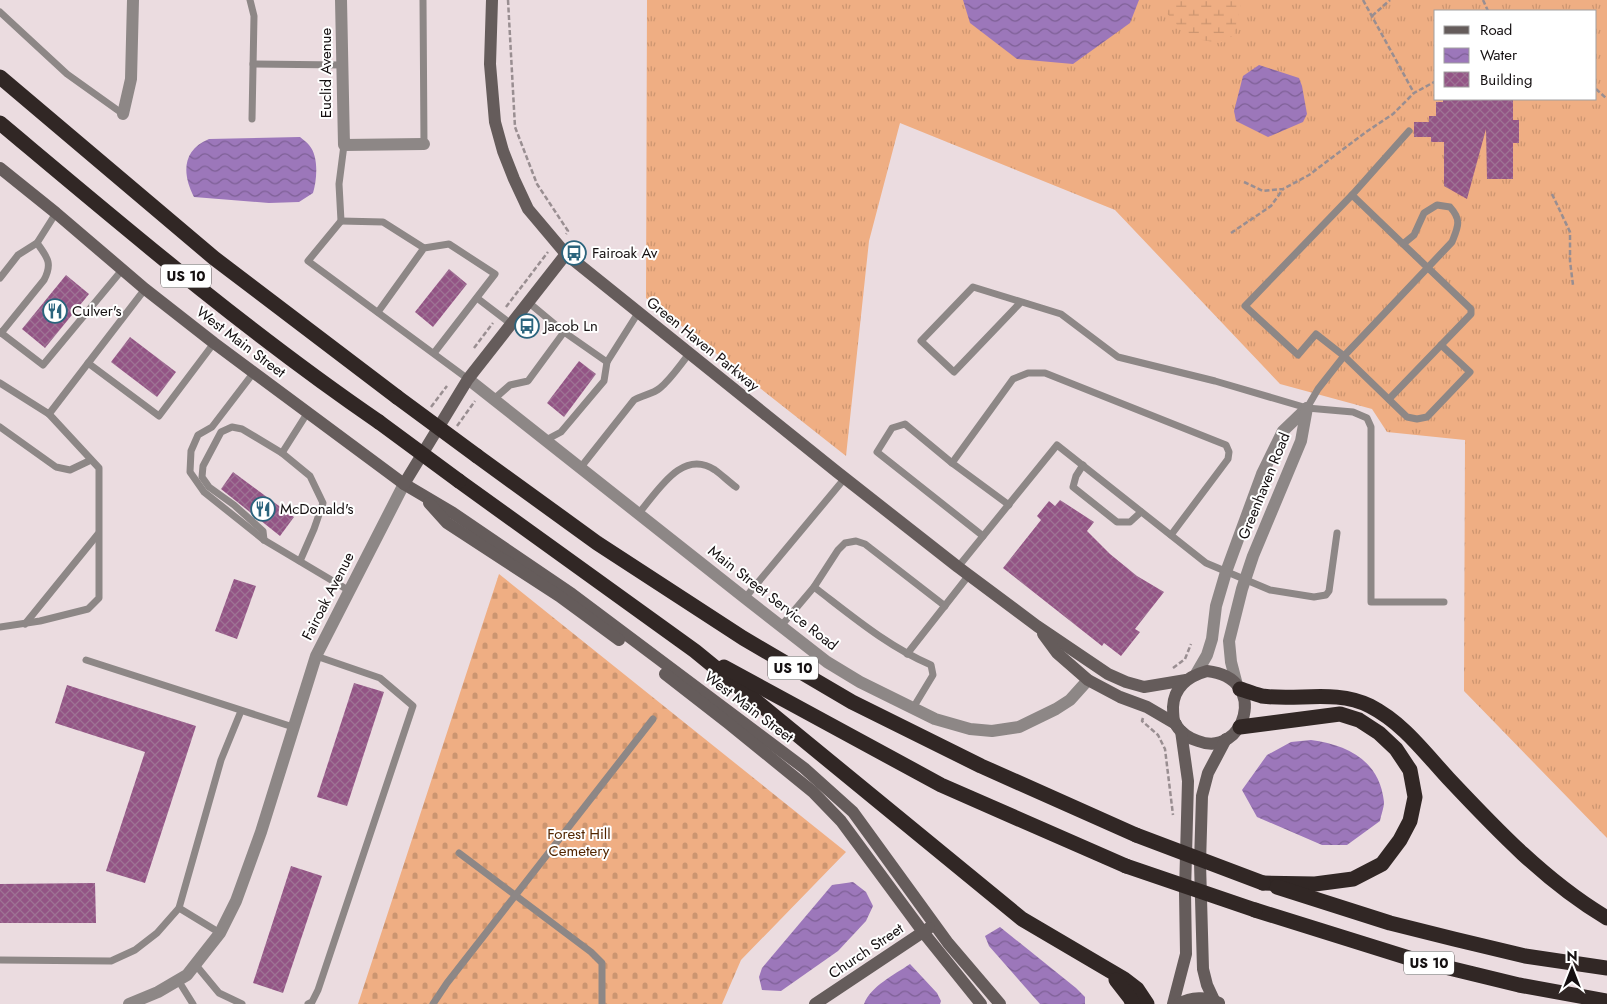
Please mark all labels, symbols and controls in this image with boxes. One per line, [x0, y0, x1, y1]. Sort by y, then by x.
legend [1434, 10, 1597, 100]
text: Road [1480, 19, 1512, 41]
street label: Euclid Avenue [315, 28, 337, 118]
text: Water [1480, 44, 1518, 66]
text: Building [1480, 69, 1532, 91]
bus stop icon: Fairoak Av [561, 240, 587, 266]
place label: Fairoak Av [592, 242, 658, 264]
road number: US 10 [161, 264, 211, 288]
street label: Green Haven Parkway [642, 292, 764, 397]
restaurant icon: Culver's [42, 298, 68, 324]
place label: Culver's [72, 300, 122, 322]
street label: West Main Street [192, 301, 291, 383]
bus stop icon: Jacob Ln [514, 313, 540, 339]
place label: Jacob Ln [542, 315, 598, 337]
street label: Greenhaven Road [1233, 429, 1295, 543]
restaurant icon: McDonald's [250, 496, 276, 522]
place label: McDonald's [280, 498, 354, 520]
street label: Main Street Service Road [703, 540, 843, 656]
street label: Fairoak Avenue [296, 548, 360, 644]
road number: US 10 [768, 656, 818, 680]
street label: West Main Street [700, 666, 799, 748]
park label: Forest Hill Cemetery [547, 823, 611, 862]
street label: Church Street [824, 918, 908, 984]
north arrow [1547, 944, 1597, 994]
text: N [1566, 946, 1578, 966]
road number: US 10 [1404, 951, 1454, 974]

